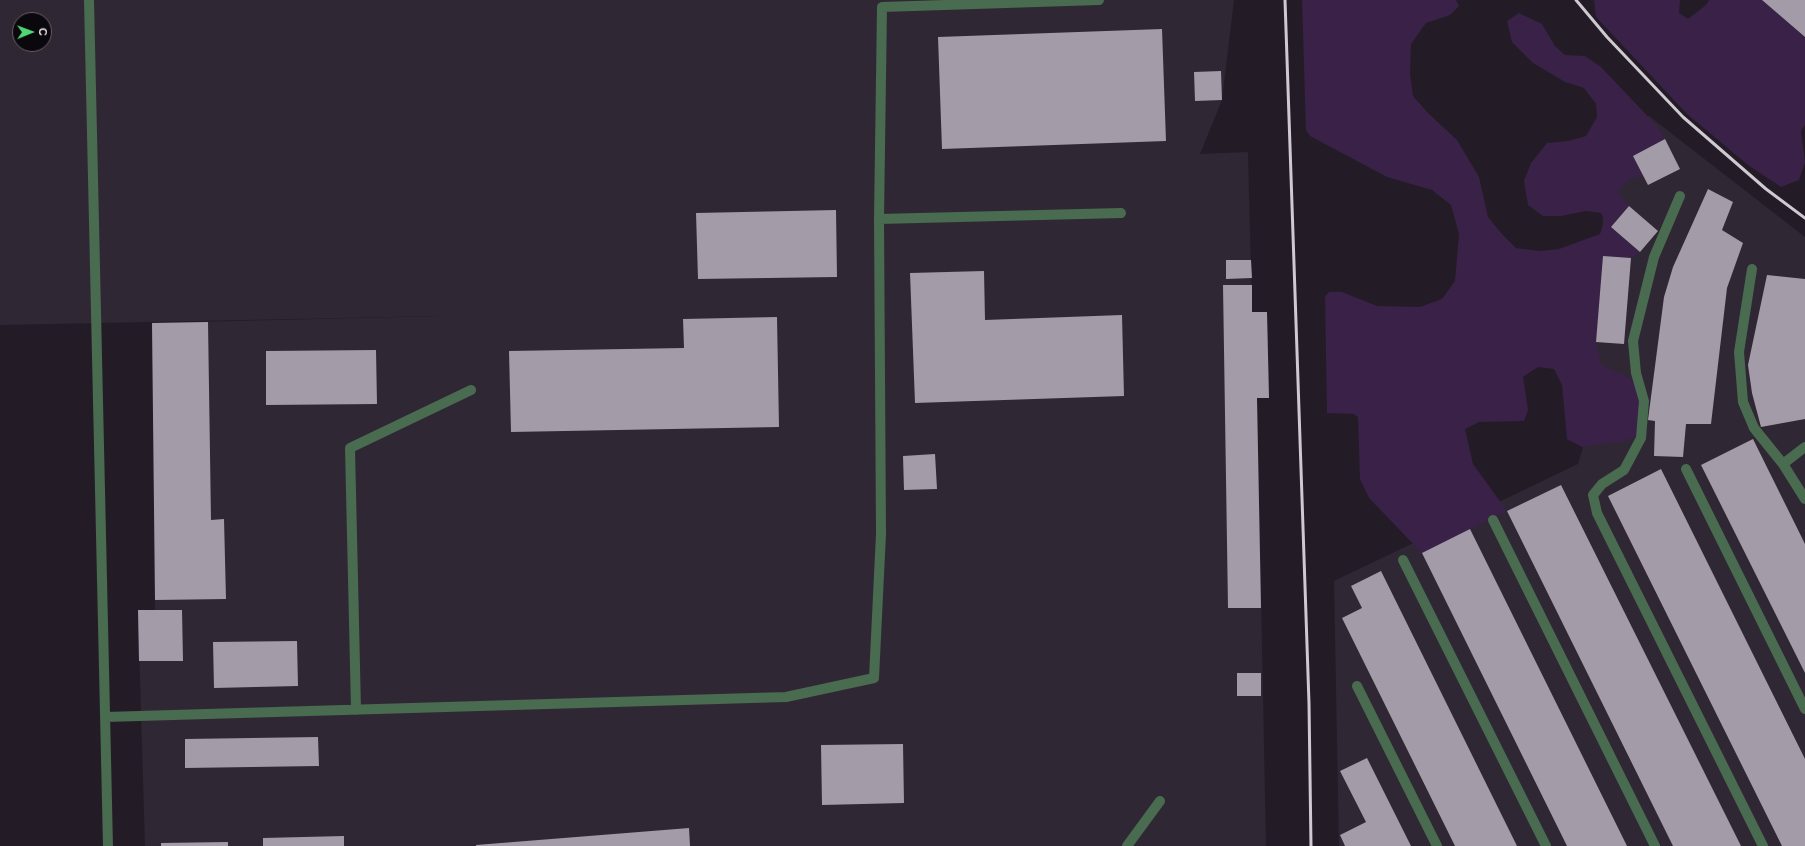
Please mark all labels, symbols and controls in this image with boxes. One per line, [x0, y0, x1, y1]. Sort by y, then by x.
north arrow [12, 12, 52, 52]
text: С [37, 28, 49, 36]

